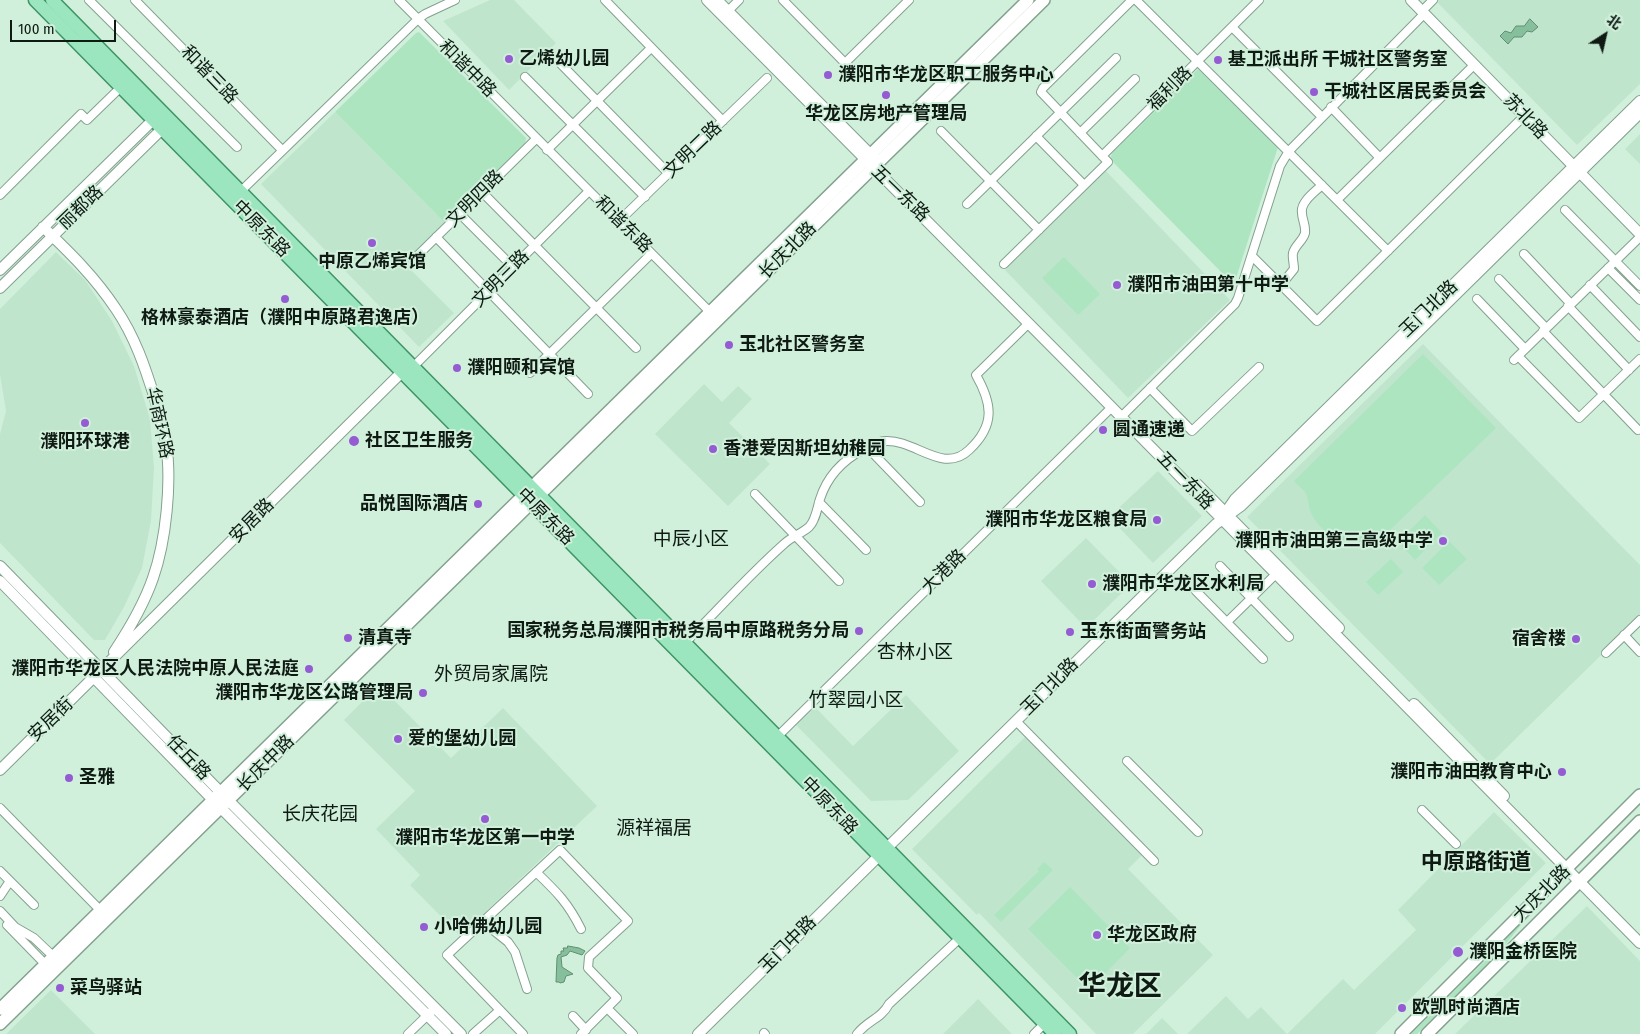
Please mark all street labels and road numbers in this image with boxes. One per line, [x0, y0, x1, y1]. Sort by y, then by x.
street label: 和谐中路 [434, 36, 500, 102]
street label: 和谐三路 [176, 42, 242, 108]
street label: 福利路 [1143, 62, 1197, 116]
street label: 苏北路 [1498, 90, 1552, 144]
street label: 文明二路 [660, 117, 726, 183]
street label: 五一东路 [867, 161, 933, 227]
street label: 文明四路 [442, 166, 508, 232]
street label: 丽都路 [54, 181, 108, 235]
street label: 和谐东路 [590, 192, 656, 258]
street label: 中原东路 [228, 196, 294, 262]
street label: 长庆北路 [755, 218, 821, 284]
street label: 文明三路 [468, 246, 534, 312]
street label: 玉门北路 [1396, 276, 1462, 342]
street label: 华商环路 [141, 386, 177, 460]
street label: 五一东路 [1152, 448, 1218, 514]
street label: 中原东路 [512, 484, 578, 550]
street label: 安居路 [225, 494, 279, 548]
street label: 大港路 [917, 545, 971, 599]
street label: 玉门北路 [1017, 654, 1083, 720]
street label: 安居街 [24, 693, 78, 747]
street label: 任丘路 [161, 731, 215, 785]
street label: 长庆中路 [233, 731, 299, 797]
street label: 中原东路 [796, 773, 862, 839]
street label: 大庆北路 [1509, 861, 1575, 927]
street label: 玉门中路 [755, 912, 821, 978]

